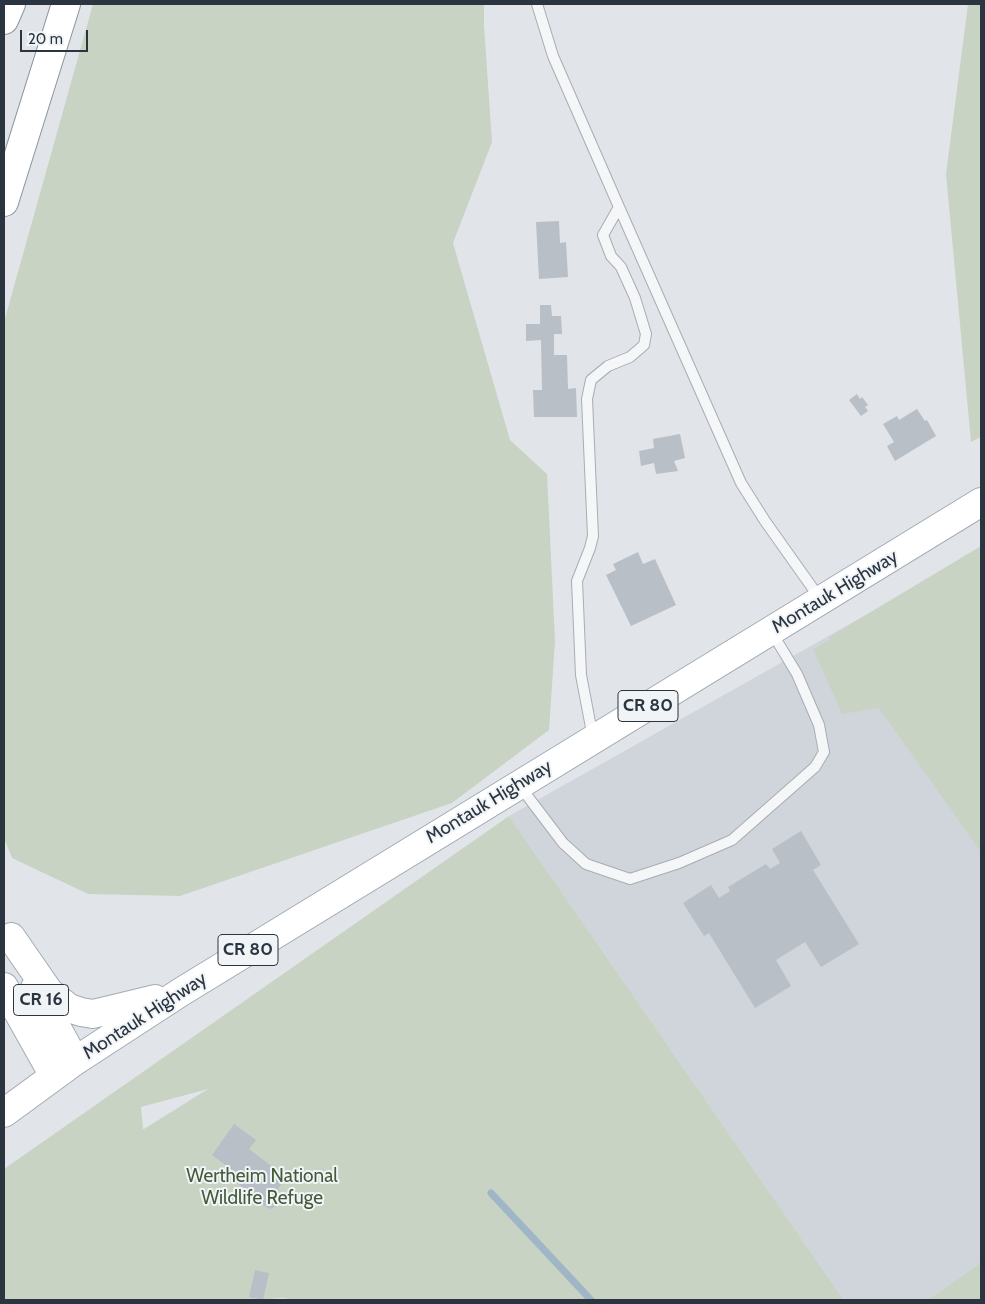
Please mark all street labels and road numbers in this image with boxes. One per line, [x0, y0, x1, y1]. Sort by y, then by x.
street label: Montauk Highway [768, 545, 902, 639]
road number: CR 80 [618, 690, 678, 721]
street label: Montauk Highway [422, 755, 556, 849]
road number: CR 80 [218, 934, 278, 966]
street label: Montauk Highway [79, 967, 211, 1065]
road number: CR 16 [13, 984, 68, 1016]

